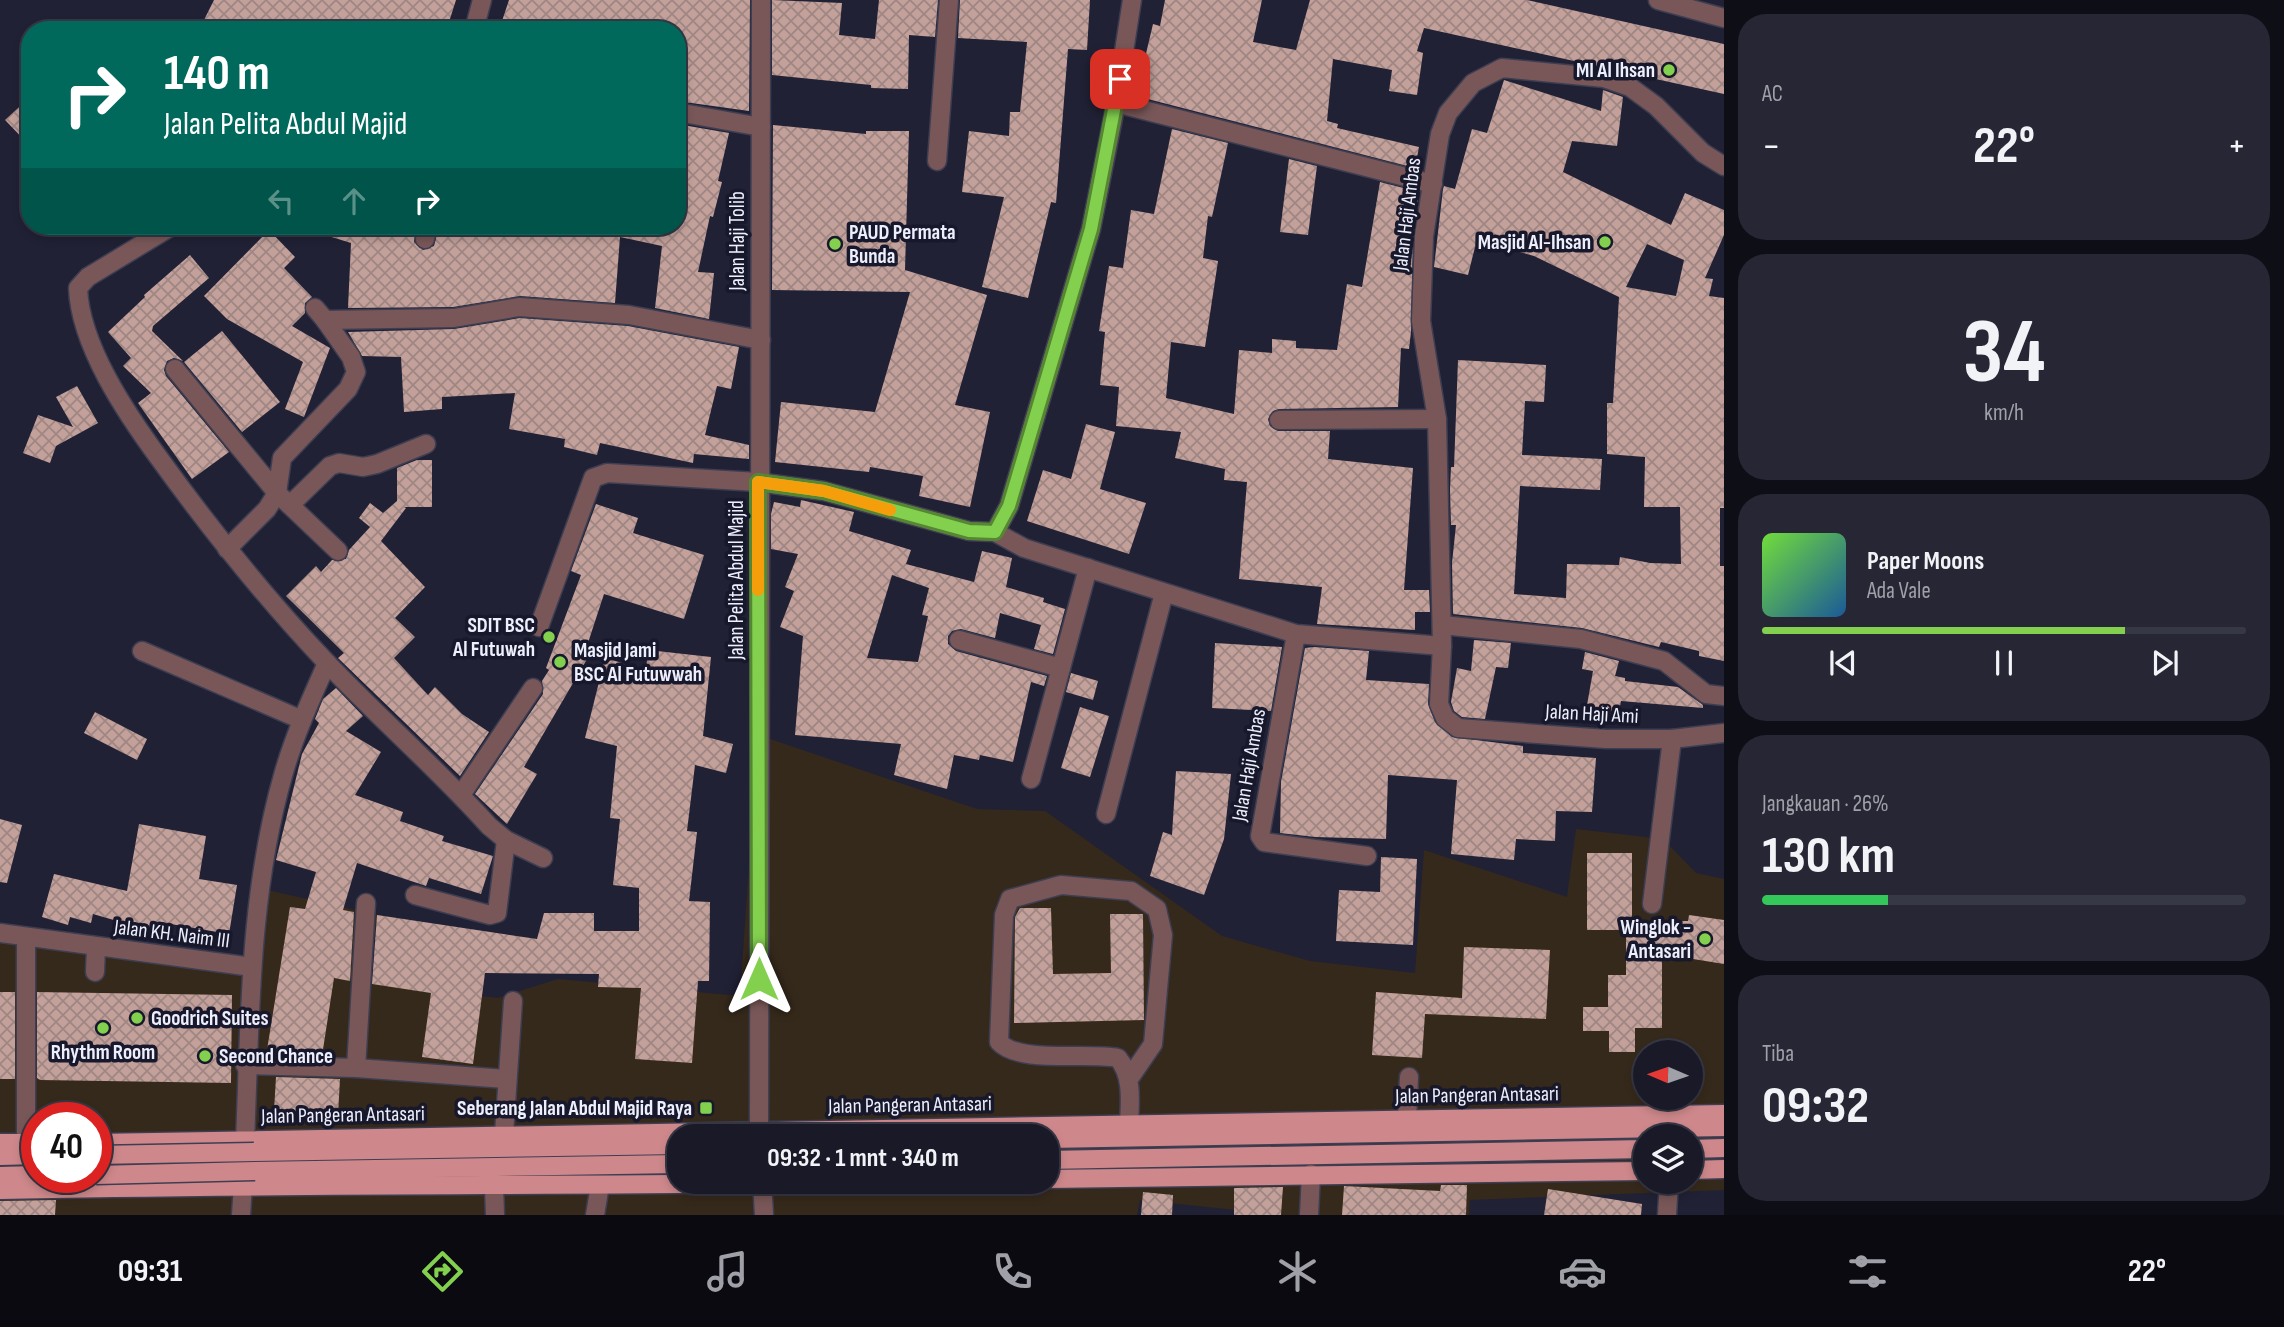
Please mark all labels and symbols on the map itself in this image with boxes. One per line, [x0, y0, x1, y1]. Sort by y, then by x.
pin [1090, 49, 1150, 109]
place label: MI Al Ihsan [1576, 58, 1655, 83]
marker: MI Al Ihsan [1661, 62, 1677, 78]
street label: Jalan Haji Ambas [1388, 156, 1426, 273]
street label: Jalan Haji Tolib [725, 191, 750, 292]
place label: PAUD Permata Bunda [849, 220, 956, 269]
place label: Masjid Al-Ihsan [1478, 230, 1591, 255]
marker: Masjid Al-Ihsan [1597, 234, 1613, 250]
marker: PAUD Permata Bunda [827, 236, 843, 252]
street label: Jalan Pelita Abdul Majid [724, 500, 749, 661]
place label: SDIT BSC Al Futuwah [452, 613, 535, 662]
marker: SDIT BSC Al Futuwah [541, 629, 557, 645]
place label: Masjid Jami BSC Al Futuwwah [574, 638, 702, 687]
marker: Masjid Jami BSC Al Futuwwah [552, 654, 568, 670]
street label: Jalan Haji Ami [1544, 699, 1639, 729]
street label: Jalan Haji Ambas [1227, 707, 1271, 824]
street label: Jalan KH. Naim III [112, 914, 231, 953]
place label: Winglok - Antasari [1620, 915, 1691, 964]
marker: Winglok - Antasari [1697, 931, 1713, 947]
position arrow [722, 942, 796, 1016]
place label: Goodrich Suites [151, 1006, 269, 1031]
marker: Goodrich Suites [129, 1010, 145, 1026]
marker: Rhythm Room [95, 1020, 111, 1036]
place label: Rhythm Room [51, 1040, 155, 1065]
north arrow [1633, 1040, 1703, 1110]
place label: Second Chance [219, 1044, 333, 1069]
marker: Second Chance [197, 1048, 213, 1064]
street label: Jalan Pangeran Antasari [1394, 1081, 1559, 1109]
street label: Jalan Pangeran Antasari [827, 1091, 992, 1119]
place label: Seberang Jalan Abdul Majid Raya [457, 1096, 692, 1121]
marker: Seberang Jalan Abdul Majid Raya [698, 1100, 714, 1116]
street label: Jalan Pangeran Antasari [260, 1101, 425, 1129]
speed limit sign: 40 [21, 1102, 112, 1193]

